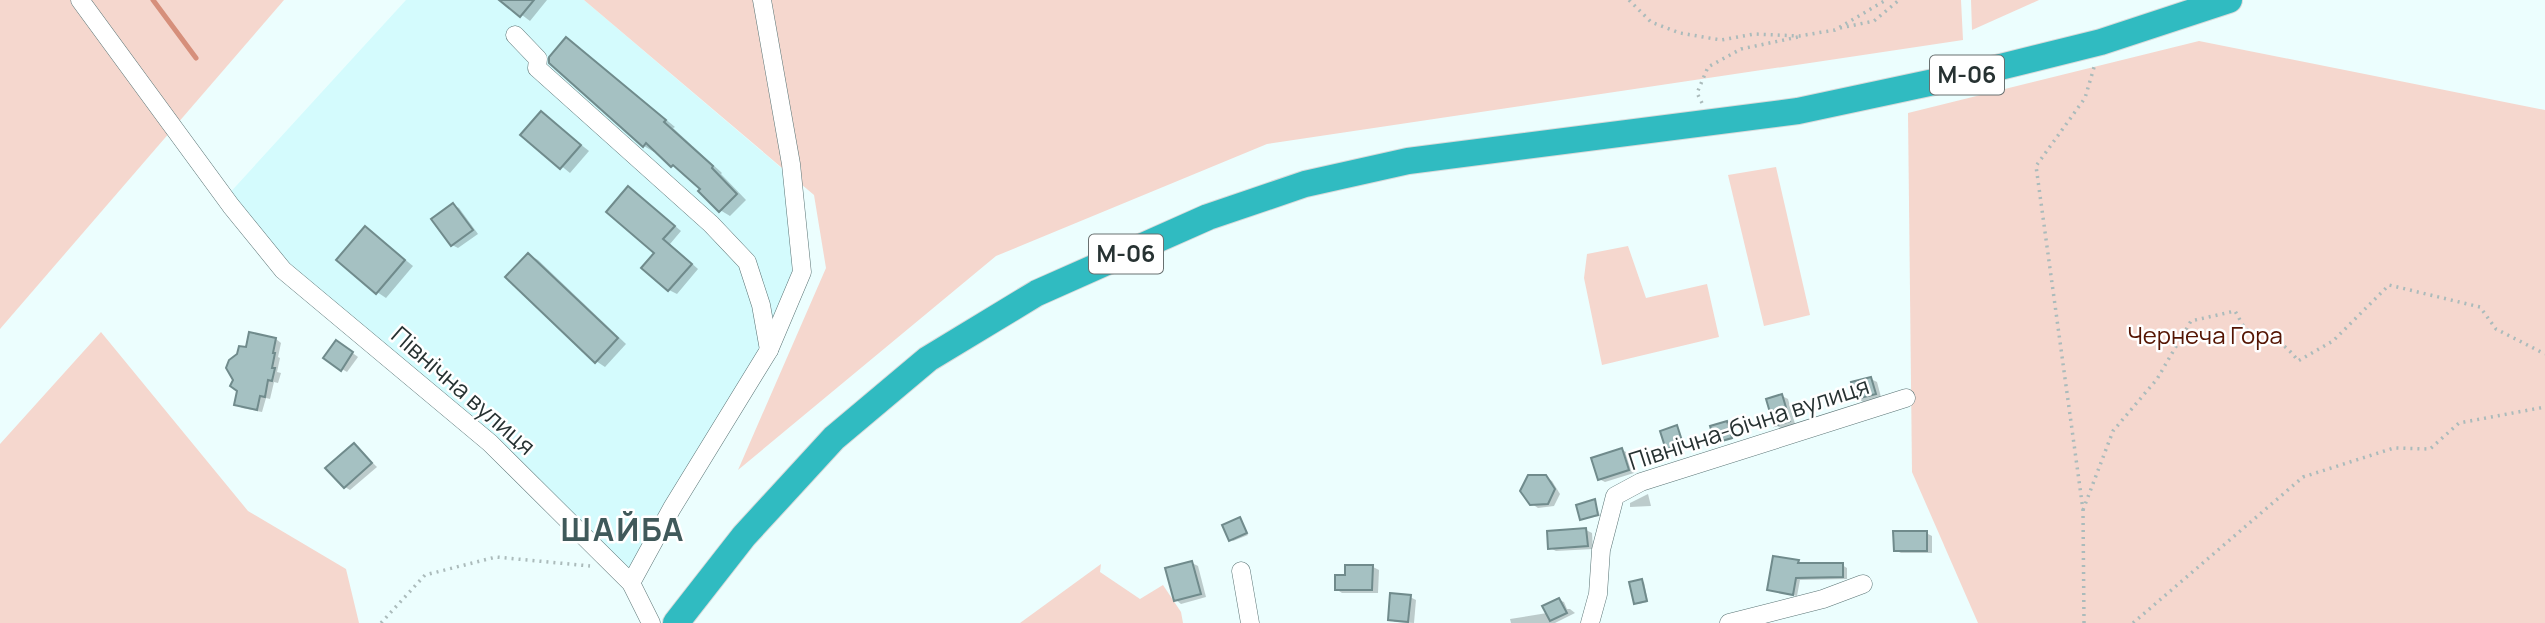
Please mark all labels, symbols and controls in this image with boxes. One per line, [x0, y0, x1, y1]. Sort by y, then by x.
road number: М-06 [1930, 55, 2004, 94]
road number: М-06 [1089, 234, 1163, 274]
street label: Північна вулиця [385, 318, 543, 462]
park label: Чернеча Гора [2127, 318, 2283, 351]
street label: Північна-бічна вулиця [1624, 368, 1873, 477]
district label: ШАЙБА [560, 507, 686, 551]

